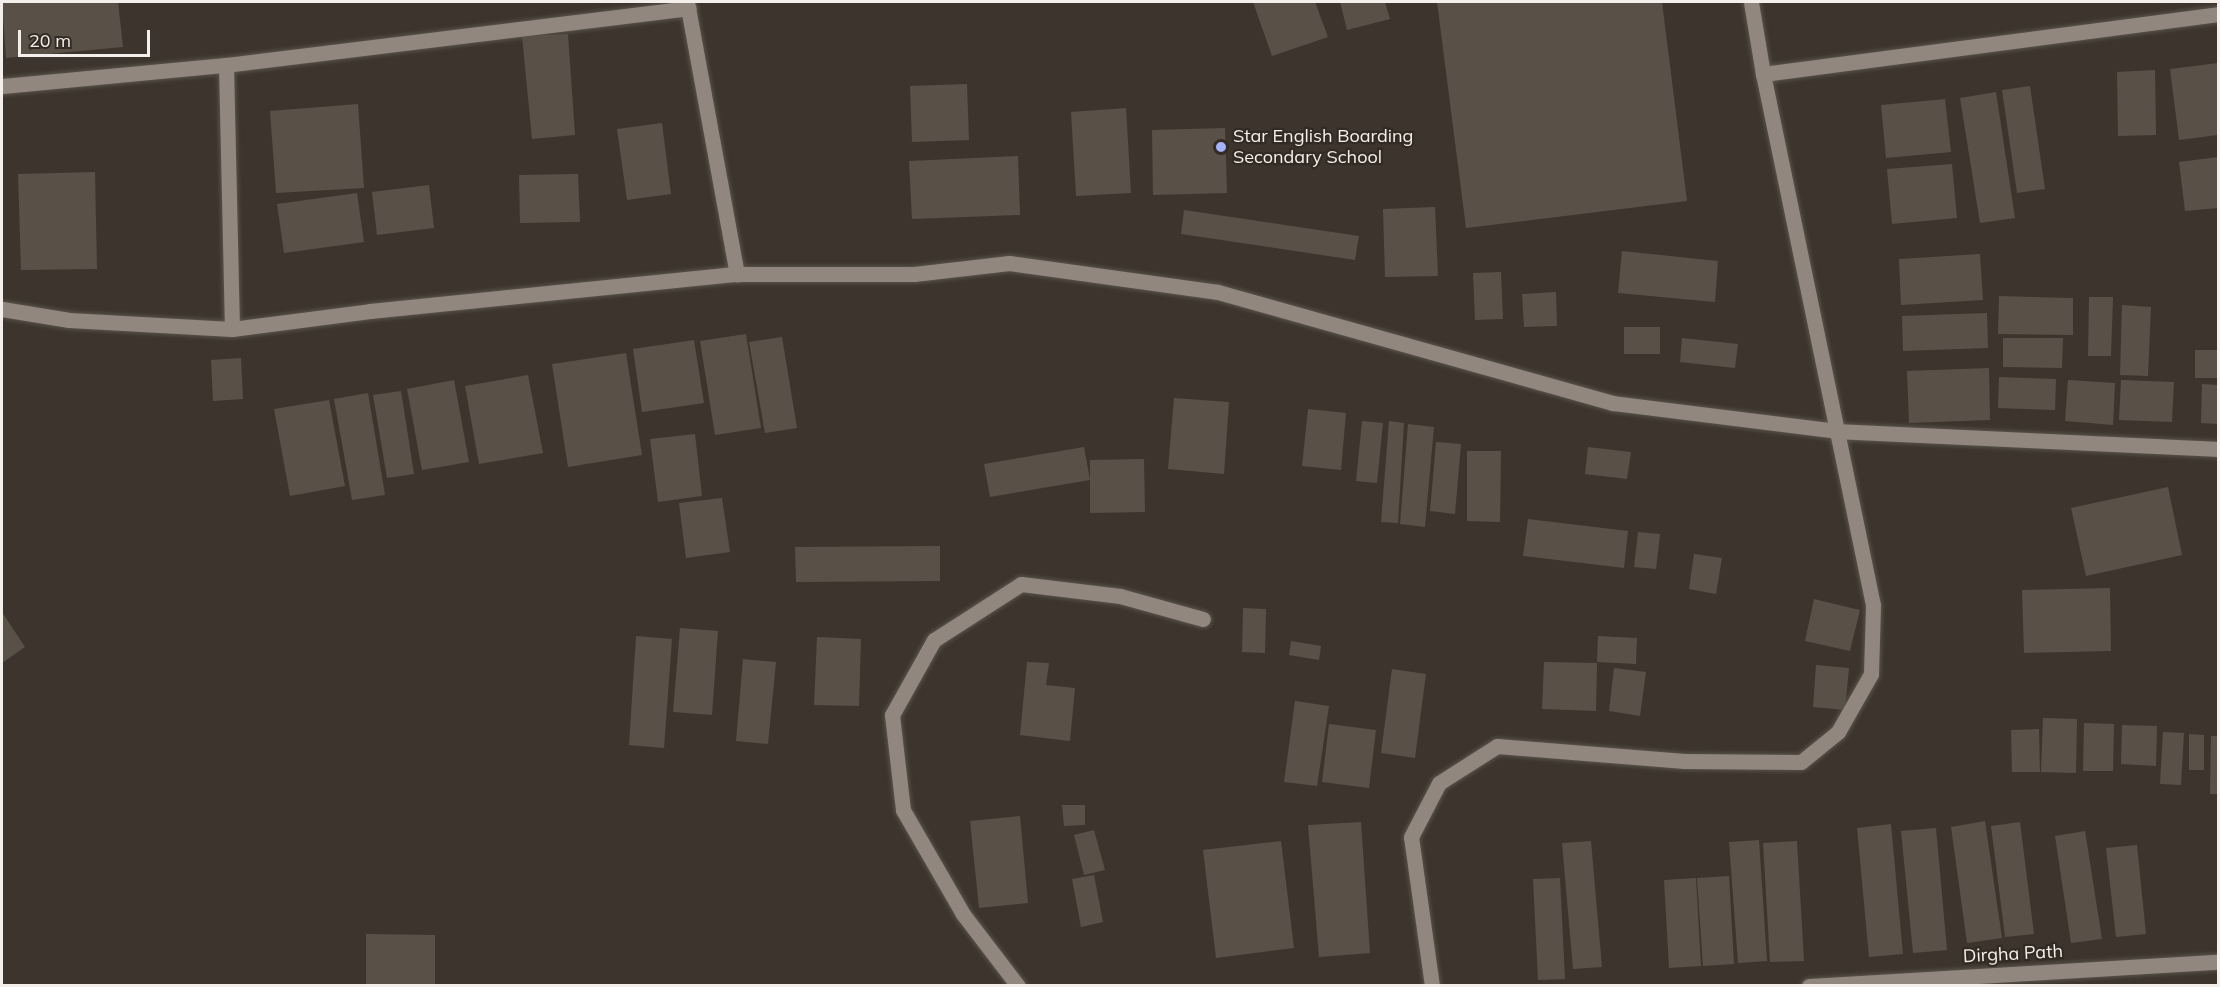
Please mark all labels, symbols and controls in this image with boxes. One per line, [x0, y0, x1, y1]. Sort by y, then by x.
scale bar [21, 18, 153, 56]
text: 20 m [29, 29, 71, 52]
place label: Star English Boarding Secondary School [1233, 126, 1413, 168]
marker: Star English Boarding Secondary School [1214, 140, 1228, 154]
street label: Dirgha Path [1963, 941, 2063, 967]

